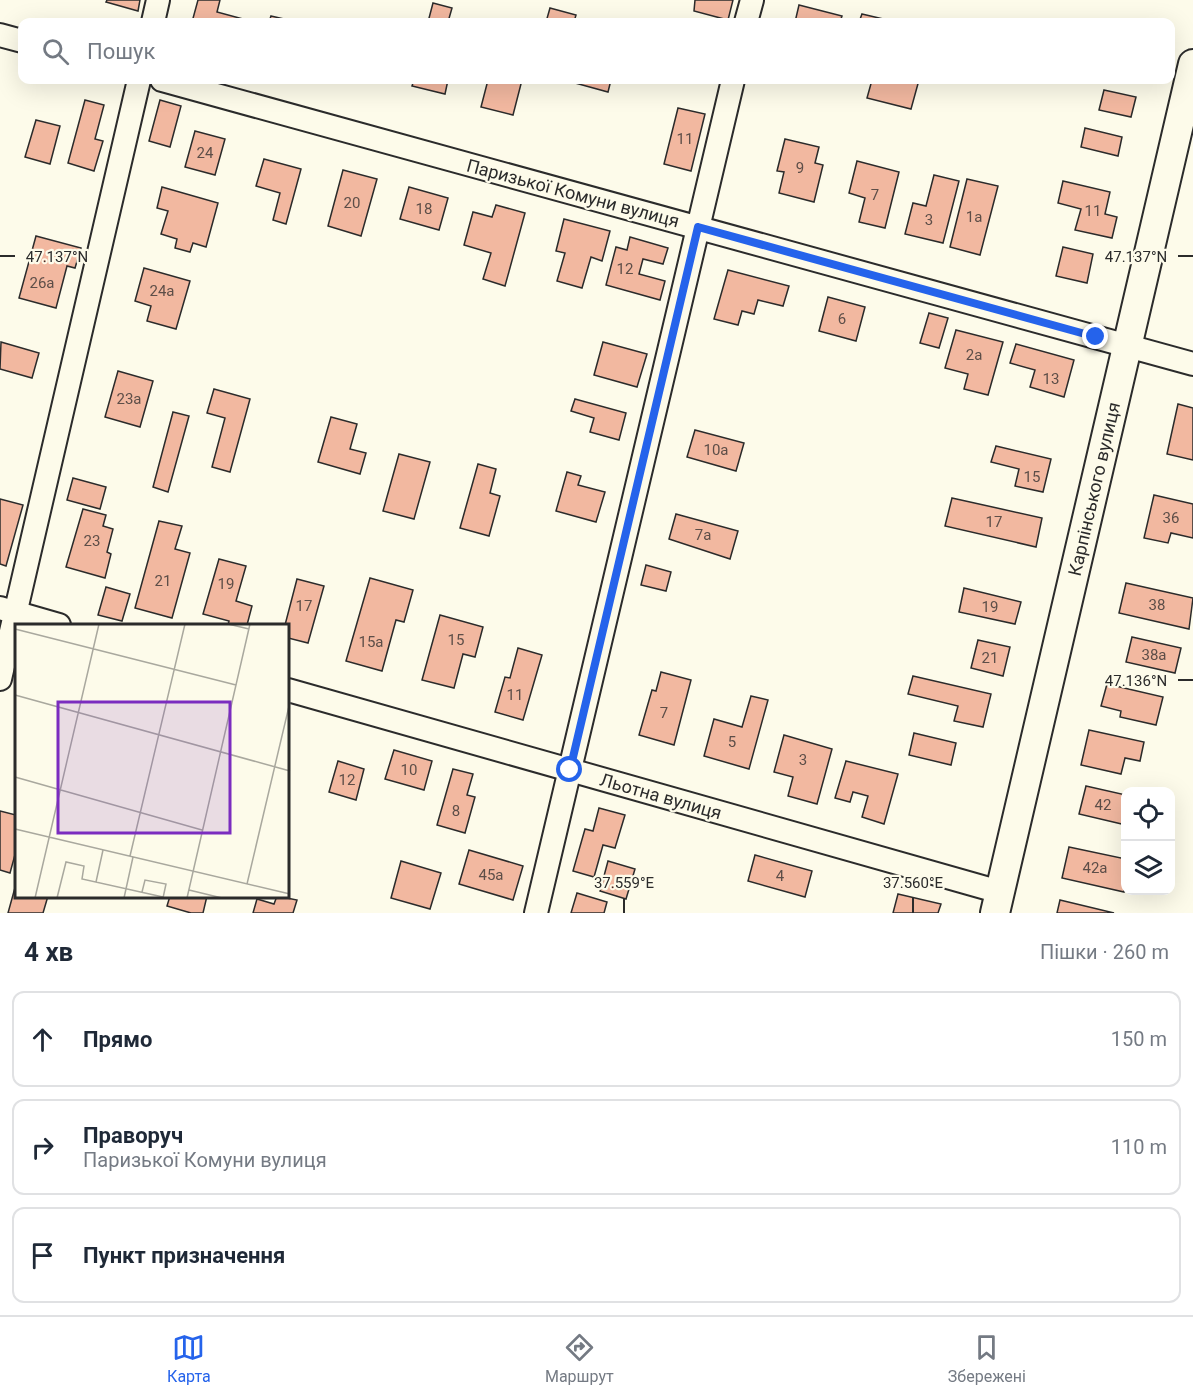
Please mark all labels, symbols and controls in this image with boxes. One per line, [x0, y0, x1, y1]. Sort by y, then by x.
search box [18, 18, 1175, 84]
icon: search [39, 35, 72, 68]
text: Пошук [87, 39, 155, 64]
house number: 11 [677, 130, 693, 148]
house number: 24 [197, 144, 214, 162]
street label: Паризької Комуни вулиця [464, 154, 682, 232]
house number: 9 [796, 159, 804, 177]
house number: 7 [871, 186, 879, 204]
house number: 20 [344, 194, 360, 212]
house number: 18 [416, 200, 432, 218]
house number: 11 [1085, 202, 1101, 220]
house number: 1а [966, 208, 982, 226]
house number: 3 [925, 211, 933, 229]
text: 47.137°N [26, 248, 88, 266]
text: 47.137°N [1105, 248, 1167, 266]
house number: 12 [617, 260, 633, 278]
house number: 26а [29, 274, 55, 292]
house number: 24а [149, 282, 175, 300]
house number: 6 [838, 310, 846, 328]
route end [1082, 323, 1108, 349]
house number: 2а [966, 346, 982, 364]
house number: 13 [1043, 370, 1059, 388]
house number: 23а [116, 390, 142, 408]
street label: Карпінського вулиця [1064, 400, 1124, 578]
house number: 10а [703, 441, 729, 459]
house number: 15 [1024, 468, 1040, 486]
house number: 36 [1163, 509, 1179, 527]
house number: 17 [986, 513, 1002, 531]
house number: 7а [695, 526, 711, 544]
house number: 23 [84, 532, 100, 550]
house number: 21 [155, 572, 171, 590]
house number: 19 [218, 575, 234, 593]
house number: 38 [1149, 596, 1165, 614]
house number: 17 [296, 597, 312, 615]
house number: 19 [982, 598, 998, 616]
inset map [15, 624, 290, 898]
house number: 15 [448, 631, 464, 649]
house number: 15а [358, 633, 384, 651]
house number: 38а [1141, 646, 1167, 664]
house number: 21 [982, 649, 998, 667]
text: 47.136°N [1105, 672, 1167, 690]
house number: 11 [507, 686, 523, 704]
house number: 7 [660, 704, 668, 722]
house number: 5 [728, 733, 736, 751]
house number: 3 [799, 751, 807, 769]
route start [556, 756, 582, 782]
house number: 10 [401, 761, 417, 779]
street label: Льотна вулиця [598, 769, 724, 823]
house number: 12 [339, 771, 355, 789]
map controls [1121, 787, 1175, 895]
button: locate [1121, 787, 1175, 841]
house number: 42 [1095, 796, 1111, 814]
house number: 8 [452, 802, 460, 820]
button: layers [1121, 841, 1175, 895]
house number: 42а [1082, 859, 1108, 877]
house number: 45а [478, 866, 504, 884]
house number: 4 [776, 867, 785, 885]
text: 37.559°E [594, 874, 655, 892]
text: 37.560°E [883, 874, 944, 892]
text: 4 хв [24, 937, 73, 967]
text: Пішки · 260 m [1040, 940, 1169, 964]
icon: ahead [26, 1023, 59, 1056]
text: Прямо [83, 1027, 152, 1052]
text: 150 m [1111, 1027, 1167, 1051]
text: Праворуч [83, 1123, 183, 1148]
icon: right [26, 1131, 59, 1164]
text: 110 m [1111, 1135, 1167, 1159]
text: Паризької Комуни вулиця [83, 1148, 327, 1172]
icon: arrive [26, 1239, 59, 1272]
text: Пункт призначення [83, 1243, 285, 1268]
tab: Карта [167, 1331, 211, 1386]
tab: Маршрут [545, 1331, 614, 1386]
tab: Збережені [948, 1331, 1026, 1386]

